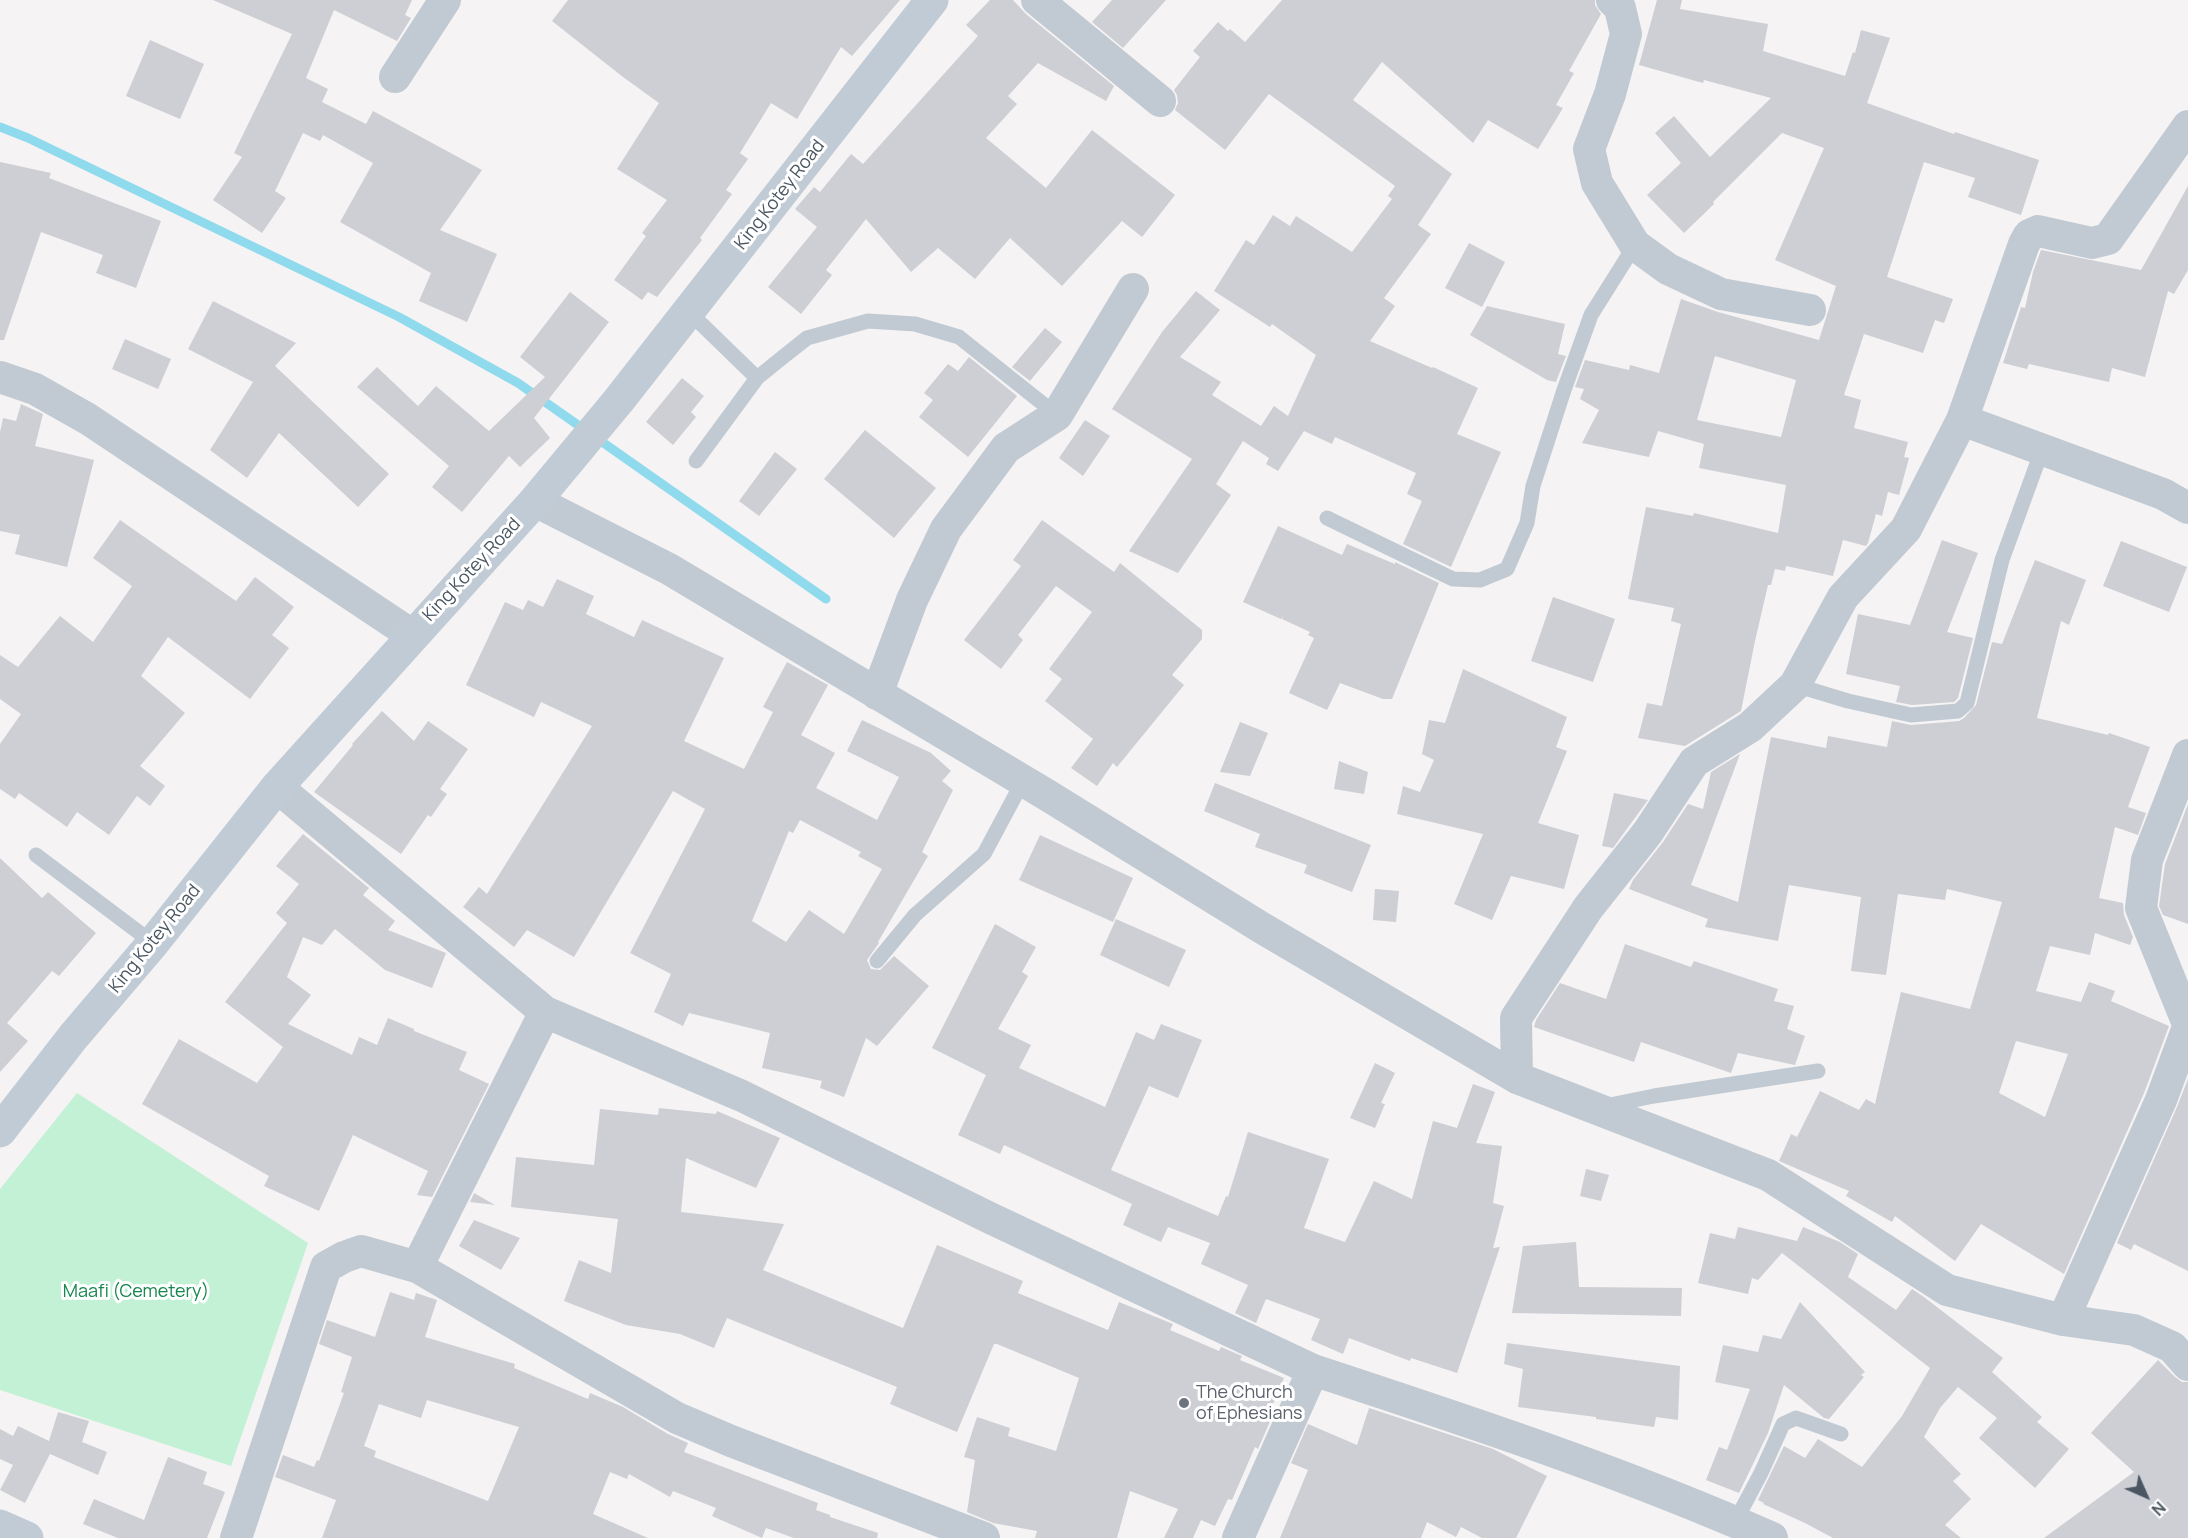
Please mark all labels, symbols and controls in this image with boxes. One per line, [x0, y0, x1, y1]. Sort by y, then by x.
street label: King Kotey Road [730, 136, 830, 254]
street label: King Kotey Road [419, 514, 525, 626]
street label: King Kotey Road [105, 880, 205, 998]
park label: Maafi (Cemetery) [63, 1281, 209, 1303]
place label: The Church of Ephesians [1196, 1382, 1303, 1424]
marker: The Church of Ephesians [1177, 1396, 1191, 1410]
north arrow [2116, 1466, 2176, 1526]
text: N [2147, 1497, 2171, 1521]

